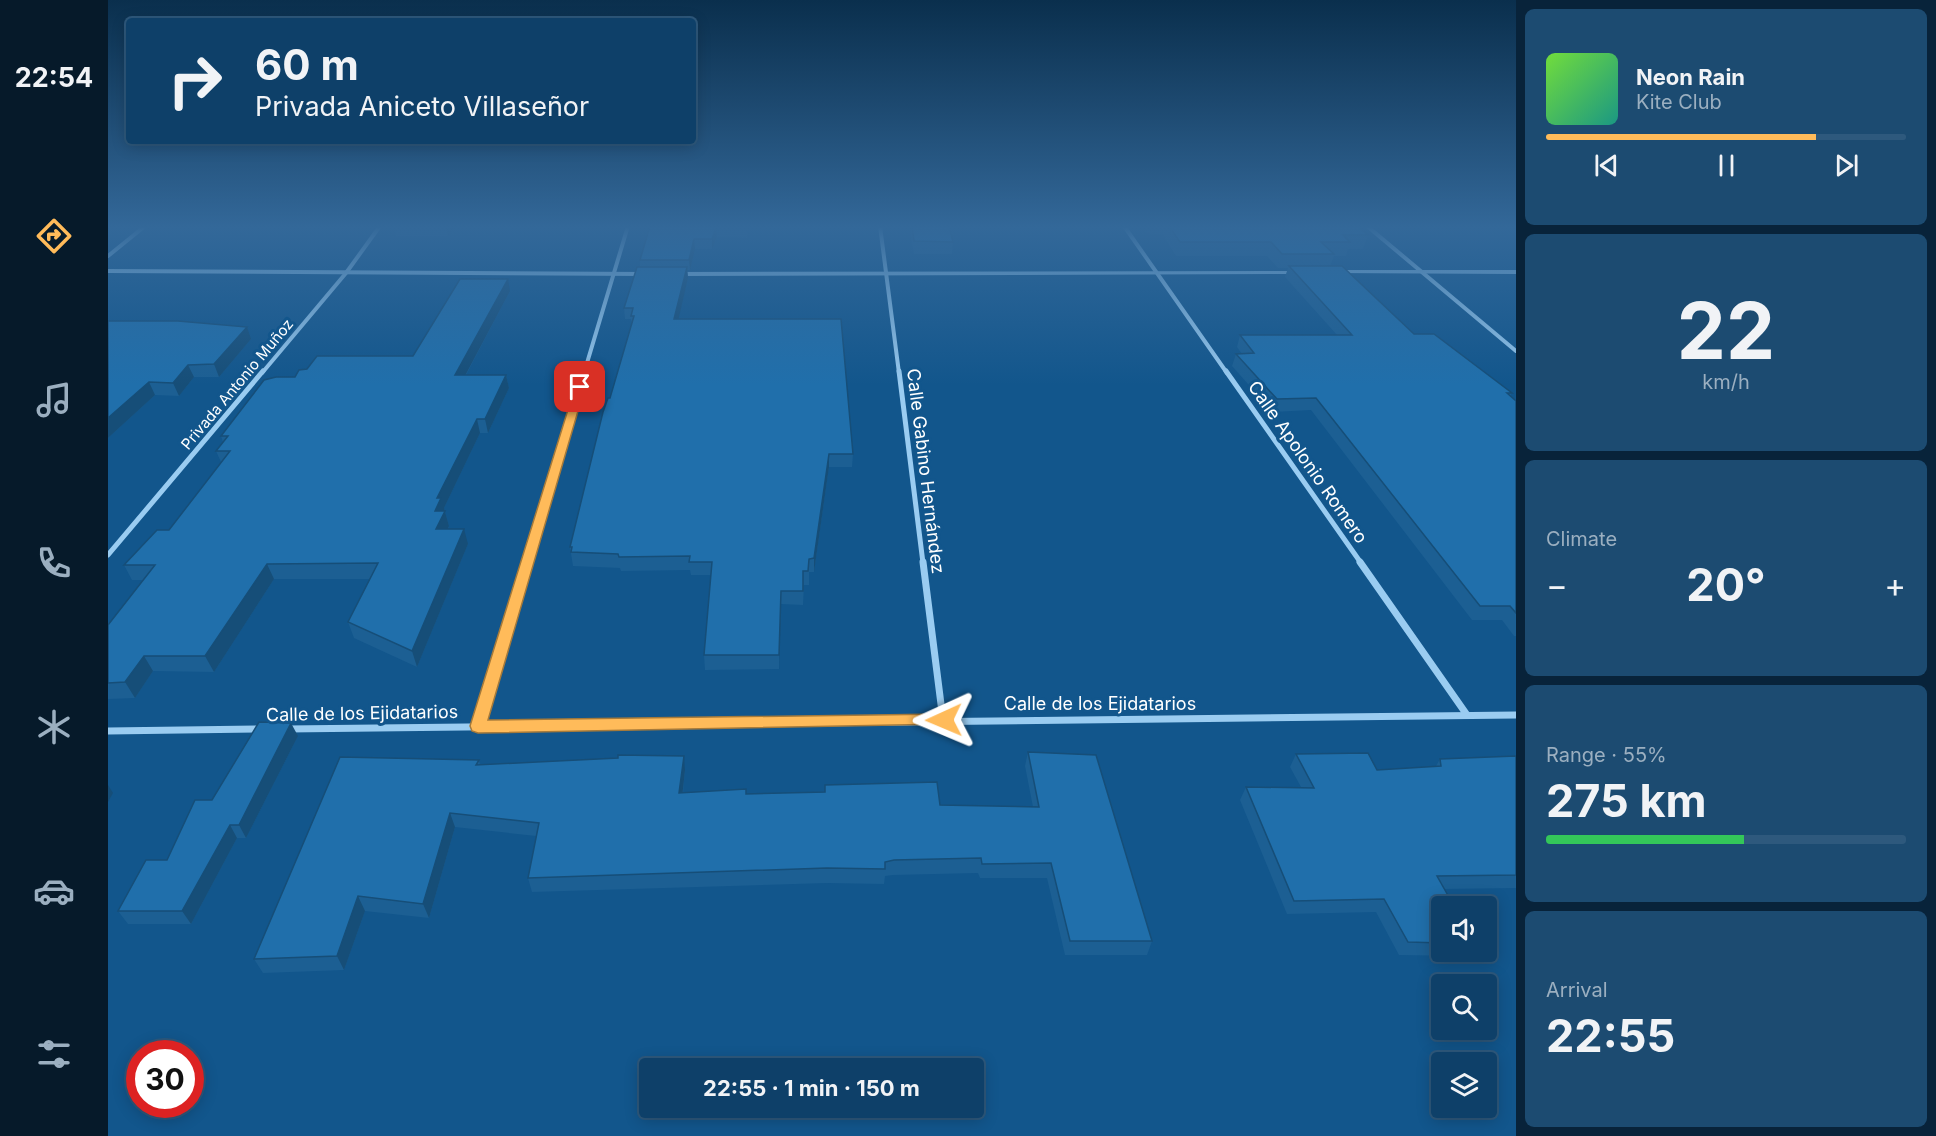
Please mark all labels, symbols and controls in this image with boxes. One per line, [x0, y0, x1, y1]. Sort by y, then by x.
text: 60 m [255, 39, 359, 90]
icon: right [156, 42, 234, 120]
text: 22:54 [15, 61, 93, 94]
text: Neon Rain [1636, 64, 1745, 90]
text: Privada Aniceto Villaseñor [255, 90, 589, 123]
text: Kite Club [1636, 90, 1722, 114]
icon: previous [1590, 149, 1623, 182]
icon: pause [1710, 149, 1743, 182]
icon: next [1830, 149, 1863, 182]
icon: directions [33, 215, 75, 257]
text: 22 [1677, 283, 1775, 378]
street label: Privada Antonio Muñoz [177, 315, 297, 453]
pin [554, 361, 605, 412]
street label: Calle Gabino Hernández [903, 367, 949, 575]
icon: arrive [563, 370, 596, 403]
text: km/h [1702, 370, 1750, 394]
street label: Calle Apolonio Romero [1244, 377, 1372, 547]
icon: music [33, 379, 75, 421]
text: Climate [1546, 527, 1617, 551]
icon: phone [33, 542, 75, 584]
text: 20° [1686, 557, 1766, 612]
text: − [1546, 565, 1568, 605]
text: + [1884, 565, 1906, 605]
position arrow [912, 688, 976, 752]
street label: Calle de los Ejidatarios [1004, 693, 1196, 714]
street label: Calle de los Ejidatarios [266, 701, 458, 725]
icon: climate [33, 706, 75, 748]
text: Range · 55% [1546, 743, 1667, 767]
text: 275 km [1546, 773, 1707, 828]
icon: car [33, 870, 75, 912]
map controls [1431, 896, 1497, 1118]
button: sound [1431, 896, 1497, 962]
button: search [1431, 974, 1497, 1040]
text: Arrival [1546, 978, 1608, 1002]
text: 22:55 [1546, 1008, 1675, 1063]
icon: filters [33, 1033, 75, 1075]
speed limit sign: 30 [126, 1040, 204, 1118]
button: layers [1431, 1052, 1497, 1118]
text: 22:55 · 1 min · 150 m [703, 1075, 920, 1101]

